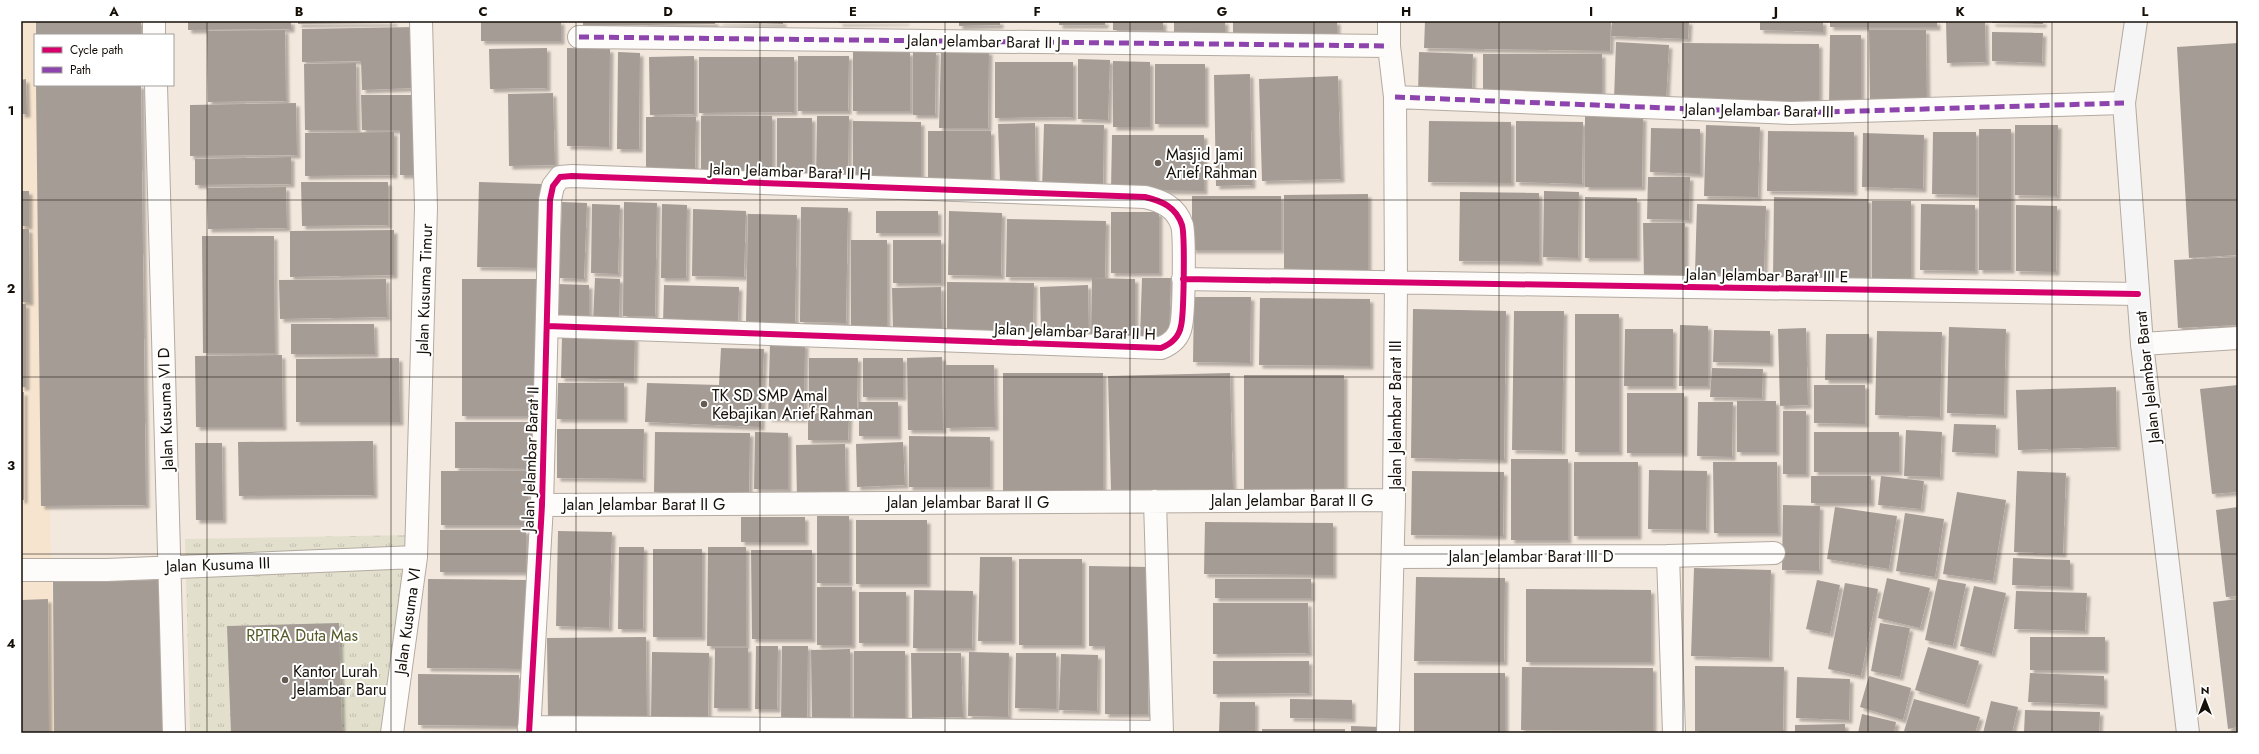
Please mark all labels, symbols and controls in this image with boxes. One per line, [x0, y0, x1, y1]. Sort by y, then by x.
text: A [108, 2, 119, 21]
text: B [295, 2, 304, 21]
text: C [478, 2, 488, 21]
text: D [663, 2, 673, 21]
text: E [849, 2, 857, 21]
text: F [1033, 2, 1041, 21]
text: G [1217, 2, 1228, 21]
text: H [1401, 2, 1411, 21]
text: I [1589, 2, 1593, 21]
text: J [1771, 2, 1778, 21]
text: K [1955, 2, 1965, 21]
text: L [2142, 2, 2149, 21]
street label: Jalan Jelambar Barat II J [905, 29, 1061, 54]
legend [34, 34, 174, 86]
text: Cycle path [70, 41, 123, 59]
text: Path [70, 61, 91, 79]
street label: Jalan Jelambar Barat III [1682, 98, 1834, 123]
text: 1 [8, 101, 14, 120]
place label: Masjid Jami Arief Rahman [1166, 143, 1257, 184]
street label: Jalan Jelambar Barat II H [707, 157, 871, 186]
marker: Masjid Jami Arief Rahman [1153, 158, 1163, 168]
street label: Jalan Kusuma Timur [411, 223, 438, 357]
street label: Jalan Jelambar Barat III E [1683, 263, 1849, 288]
text: 2 [7, 279, 15, 298]
street label: Jalan Jelambar Barat [2129, 310, 2166, 446]
street label: Jalan Jelambar Barat II H [992, 317, 1156, 346]
street label: Jalan Jelambar Barat III [1384, 340, 1407, 492]
street label: Jalan Kusuma VI D [152, 347, 179, 473]
place label: TK SD SMP Amal Kebajikan Arief Rahman [712, 384, 873, 425]
street label: Jalan Jelambar Barat II [516, 386, 545, 534]
marker: TK SD SMP Amal Kebajikan Arief Rahman [699, 399, 709, 409]
text: 3 [7, 456, 15, 475]
street label: Jalan Jelambar Barat II G [1209, 489, 1373, 512]
street label: Jalan Jelambar Barat II G [885, 491, 1049, 514]
street label: Jalan Jelambar Barat II G [561, 493, 725, 516]
street label: Jalan Jelambar Barat III D [1446, 545, 1614, 568]
street label: Jalan Kusuma III [163, 551, 271, 578]
street label: Jalan Kusuma VI [388, 566, 426, 678]
park label: RPTRA Duta Mas [246, 624, 358, 647]
text: 4 [6, 634, 16, 653]
place label: Kantor Lurah Jelambar Baru [291, 660, 387, 701]
marker: Kantor Lurah Jelambar Baru [280, 675, 290, 685]
north arrow [2185, 680, 2225, 720]
text: N [2201, 682, 2209, 698]

